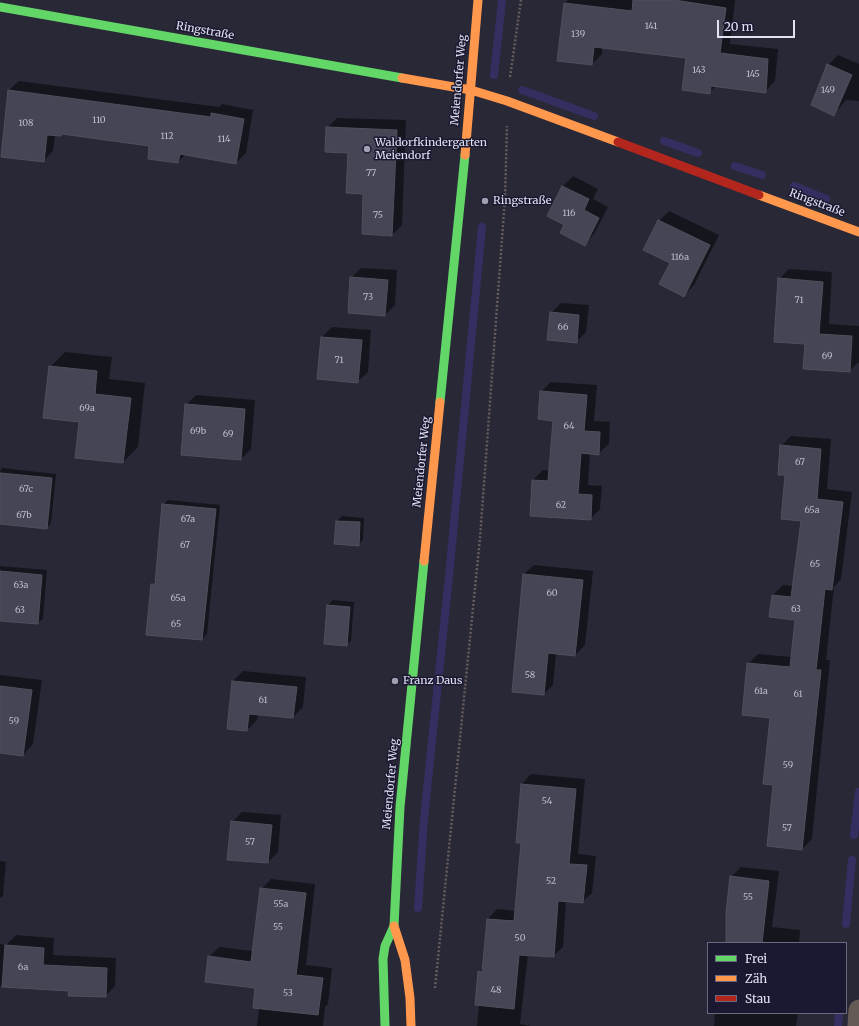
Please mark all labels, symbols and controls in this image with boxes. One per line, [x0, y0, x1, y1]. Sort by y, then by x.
scale bar [719, 12, 797, 38]
street label: Ringstraße [175, 19, 235, 43]
text: 20 m [724, 19, 753, 34]
house number: 141 [645, 21, 657, 31]
house number: 139 [571, 29, 585, 39]
street label: Meiendorfer Weg [448, 34, 470, 126]
house number: 143 [692, 65, 706, 75]
house number: 145 [746, 69, 760, 79]
house number: 149 [821, 85, 835, 95]
house number: 110 [92, 115, 106, 125]
house number: 108 [19, 118, 33, 128]
house number: 112 [160, 131, 174, 141]
house number: 114 [218, 134, 230, 144]
place label: Waldorfkindergarten Meiendorf [375, 136, 487, 162]
marker: Waldorfkindergarten Meiendorf [362, 144, 372, 154]
house number: 77 [366, 168, 376, 178]
street label: Ringstraße [787, 186, 847, 220]
place label: Ringstraße [493, 194, 552, 208]
marker: Ringstraße [480, 196, 490, 206]
house number: 116 [563, 208, 575, 218]
house number: 75 [373, 210, 383, 220]
house number: 116a [671, 252, 689, 262]
house number: 73 [363, 292, 373, 302]
house number: 71 [794, 295, 804, 305]
house number: 66 [558, 322, 568, 332]
house number: 69 [822, 351, 832, 361]
house number: 71 [334, 355, 344, 365]
house number: 69a [79, 403, 95, 413]
street label: Meiendorfer Weg [411, 416, 433, 508]
house number: 64 [564, 421, 574, 431]
house number: 69b [190, 426, 206, 436]
house number: 69 [223, 429, 233, 439]
house number: 67 [795, 457, 805, 467]
house number: 67c [19, 484, 33, 494]
house number: 62 [556, 500, 566, 510]
house number: 65a [804, 505, 820, 515]
house number: 67b [16, 510, 32, 520]
house number: 67a [181, 514, 195, 524]
house number: 67 [180, 540, 190, 550]
house number: 65 [810, 559, 820, 569]
house number: 63a [14, 580, 28, 590]
house number: 60 [546, 588, 558, 598]
house number: 65a [170, 593, 186, 603]
house number: 63 [791, 604, 801, 614]
house number: 63 [15, 605, 25, 615]
house number: 65 [171, 619, 181, 629]
house number: 58 [525, 670, 535, 680]
place label: Franz Daus [403, 674, 462, 688]
marker: Franz Daus [390, 676, 400, 686]
house number: 61a [754, 686, 768, 696]
house number: 61 [794, 689, 802, 699]
house number: 61 [259, 695, 267, 705]
house number: 59 [9, 716, 19, 726]
street label: Meiendorfer Weg [380, 738, 402, 830]
house number: 59 [783, 760, 793, 770]
house number: 54 [542, 796, 552, 806]
house number: 57 [782, 823, 792, 833]
house number: 57 [245, 837, 255, 847]
house number: 52 [546, 876, 556, 886]
house number: 55 [743, 892, 753, 902]
house number: 55a [274, 899, 288, 909]
house number: 55 [273, 922, 283, 932]
house number: 50 [515, 933, 525, 943]
legend [707, 942, 847, 1014]
text: Frei [745, 951, 767, 966]
house number: 6a [18, 962, 28, 972]
text: Zäh [745, 971, 767, 986]
house number: 48 [491, 985, 501, 995]
house number: 53 [283, 988, 293, 998]
text: Stau [745, 991, 771, 1006]

